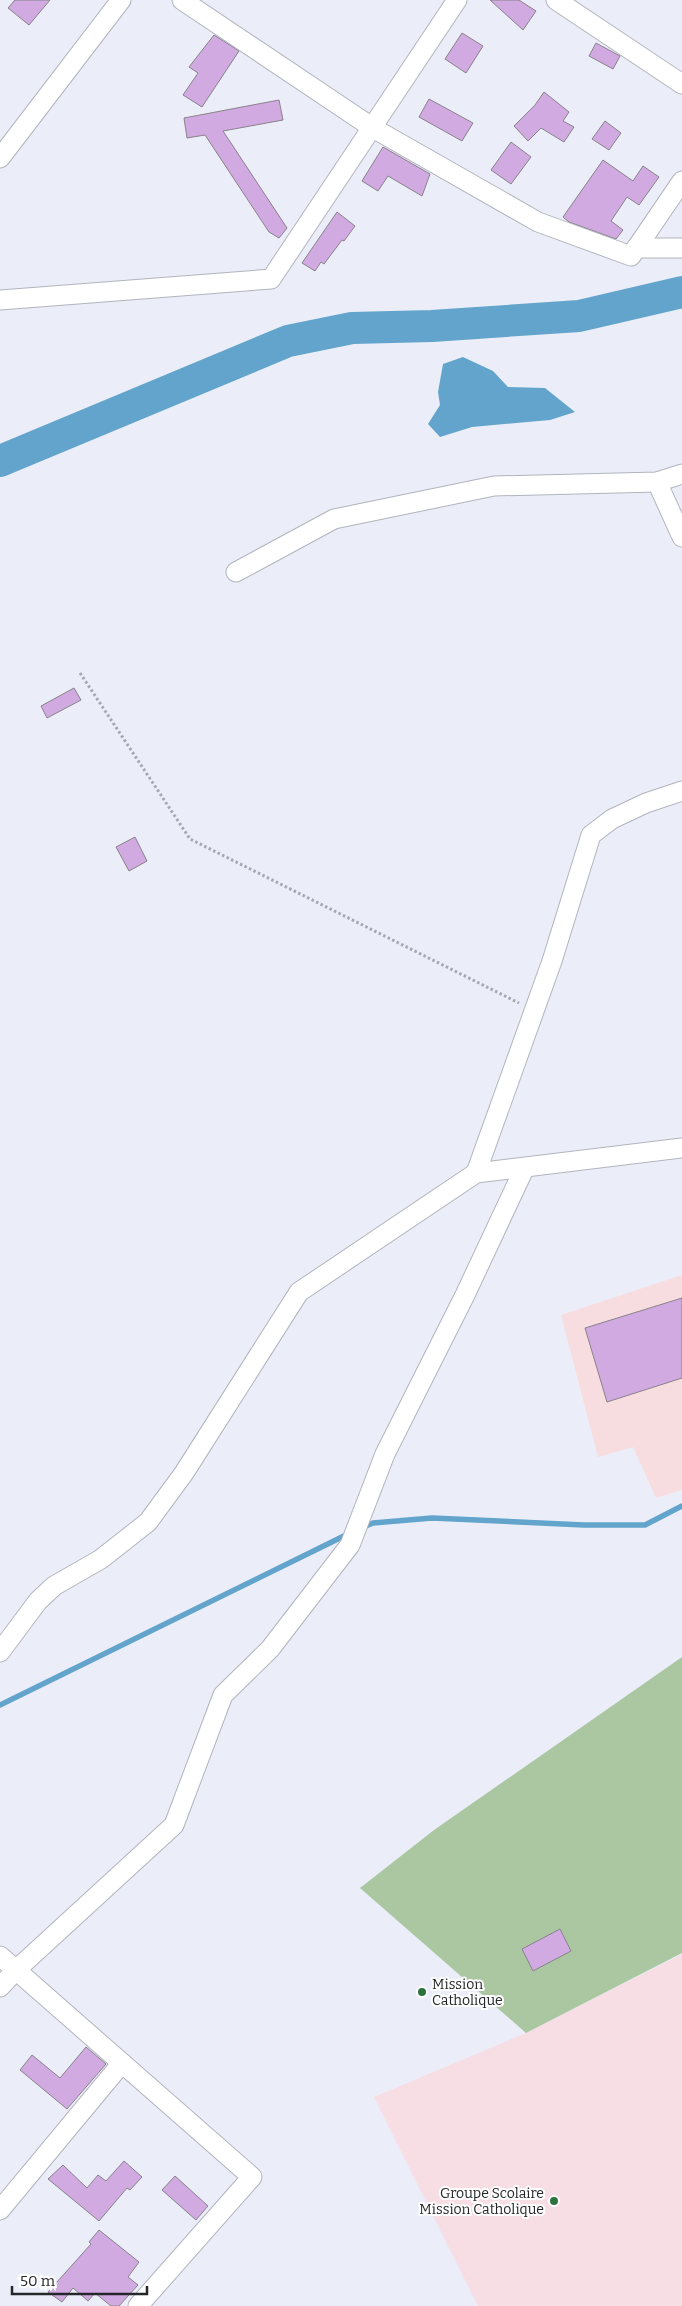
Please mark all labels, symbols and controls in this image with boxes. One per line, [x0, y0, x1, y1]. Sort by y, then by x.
place label: Mission Catholique [432, 1976, 503, 2009]
marker: Mission Catholique [416, 1986, 428, 1998]
place label: Groupe Scolaire Mission Catholique [419, 2185, 544, 2218]
marker: Groupe Scolaire Mission Catholique [548, 2195, 560, 2207]
scale bar [12, 2264, 148, 2296]
text: 50 m [20, 2272, 56, 2290]

